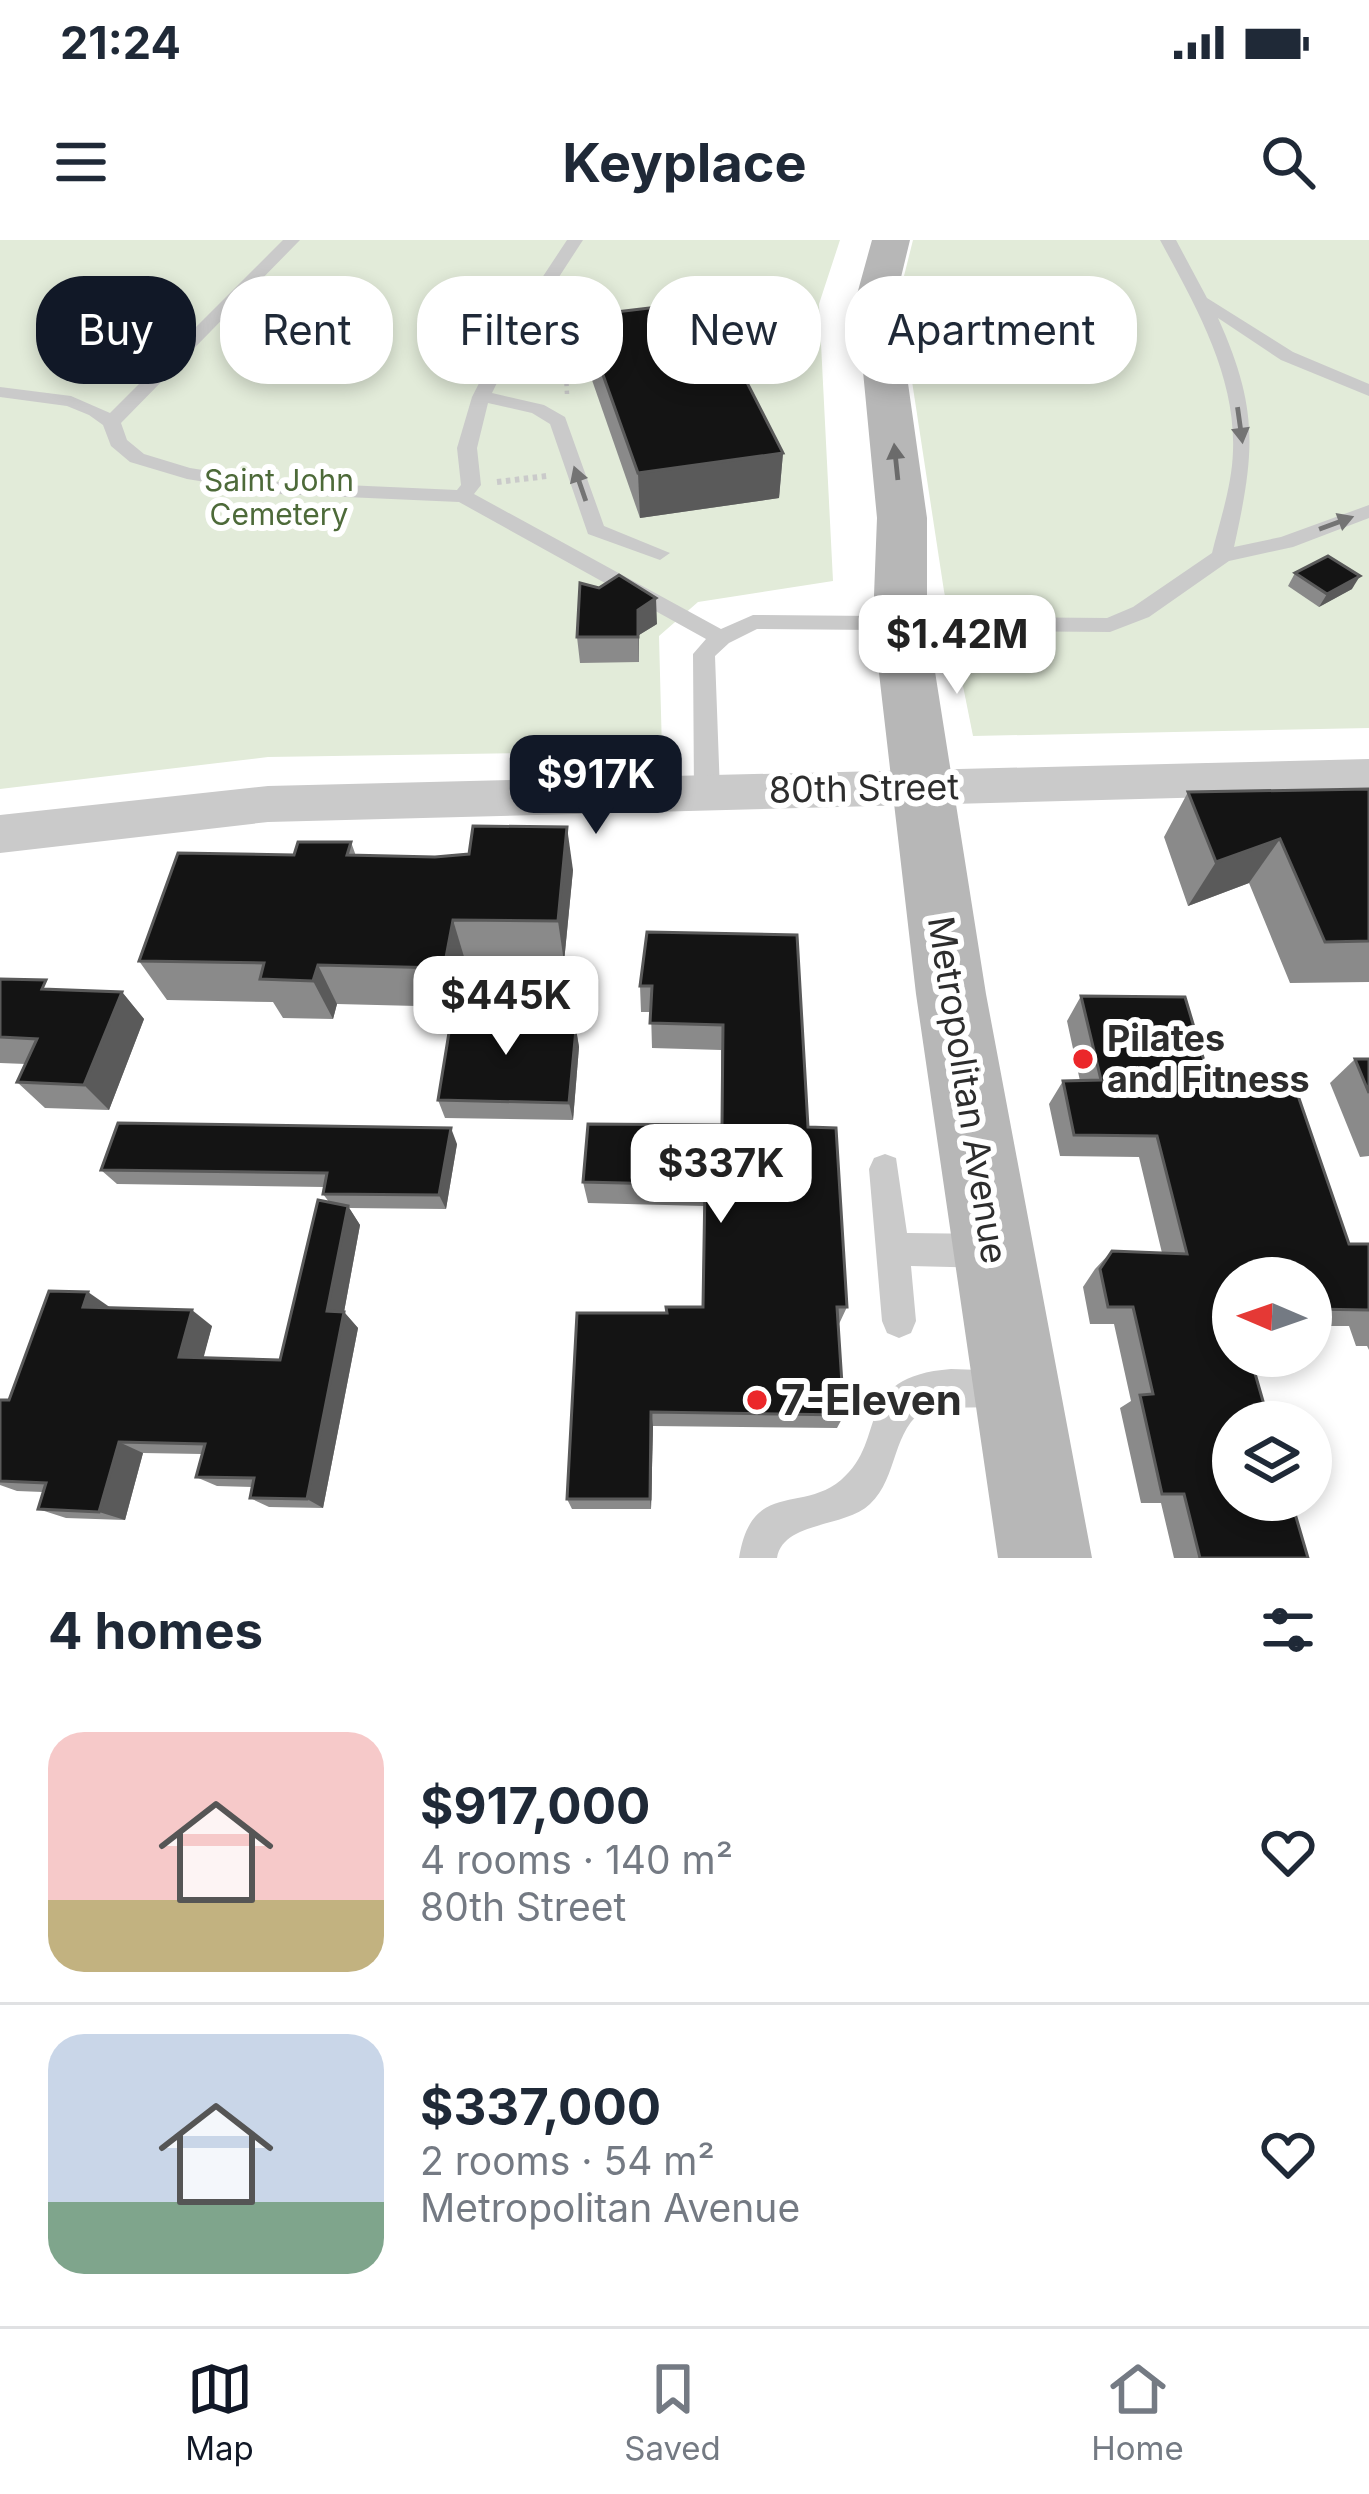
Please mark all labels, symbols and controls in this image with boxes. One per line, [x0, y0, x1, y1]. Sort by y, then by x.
text: 21:24 [60, 15, 181, 70]
icon: menu [48, 129, 114, 195]
icon: search [1255, 129, 1321, 195]
text: Keyplace [562, 130, 807, 195]
chip: Buy [36, 276, 196, 384]
chip: Rent [220, 276, 393, 384]
chip: Filters [417, 276, 623, 384]
chip: New [647, 276, 821, 384]
chip: Apartment [845, 276, 1137, 384]
one-way arrow [1231, 407, 1250, 445]
one-way arrow [886, 443, 905, 480]
park label: Saint John Cemetery [204, 462, 354, 532]
one-way arrow [570, 466, 588, 502]
one-way arrow [1318, 513, 1354, 531]
pin: $1.42M [859, 595, 1055, 697]
text: $1.42M [886, 610, 1028, 657]
pin: $917K [512, 735, 680, 837]
text: $917K [537, 750, 655, 797]
street label: 80th Street [768, 764, 960, 812]
street label: Metropolitan Avenue [919, 913, 1017, 1267]
pin: $445K [422, 956, 590, 1058]
text: $445K [440, 971, 572, 1018]
place label: Pilates and Fitness [1107, 1016, 1310, 1101]
marker: Pilates and Fitness [1070, 1046, 1096, 1072]
pin: $337K [637, 1124, 805, 1226]
text: $337K [658, 1139, 784, 1186]
north arrow [1212, 1257, 1332, 1377]
map controls [1212, 1257, 1332, 1521]
place label: 7-Eleven [781, 1374, 962, 1425]
marker: 7-Eleven [744, 1387, 770, 1413]
button: layers [1212, 1401, 1332, 1521]
icon: filters [1255, 1597, 1321, 1663]
text: 4 homes [48, 1600, 263, 1661]
text: $917,000 [420, 1775, 651, 1836]
icon: home [144, 1780, 288, 1924]
icon: heart [1255, 1819, 1321, 1885]
text: 4 rooms · 140 m² [420, 1836, 733, 1883]
text: 80th Street [420, 1883, 626, 1930]
text: $337,000 [420, 2076, 661, 2137]
icon: home [144, 2082, 288, 2226]
icon: heart [1255, 2121, 1321, 2187]
text: 2 rooms · 54 m² [420, 2137, 715, 2184]
text: Metropolitan Avenue [420, 2184, 800, 2231]
tab: Map [185, 2356, 254, 2468]
tab: Saved [624, 2356, 721, 2468]
tab: Home [1091, 2356, 1184, 2468]

